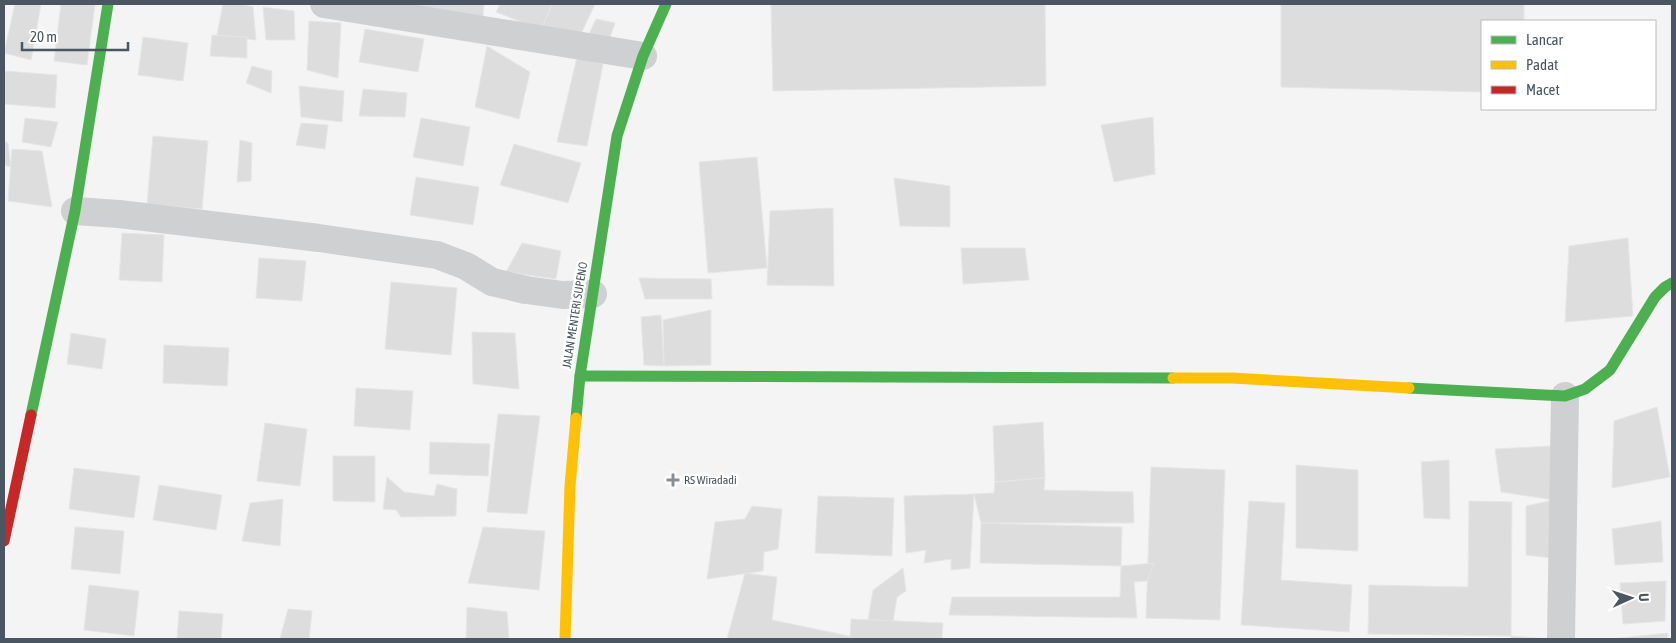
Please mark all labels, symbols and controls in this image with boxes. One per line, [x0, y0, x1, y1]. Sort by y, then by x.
scale bar [22, 20, 129, 52]
legend [1481, 20, 1656, 110]
text: 20 m [30, 28, 57, 45]
text: Lancar [1526, 31, 1564, 48]
text: Padat [1526, 56, 1558, 73]
text: Macet [1526, 81, 1560, 98]
street label: JALAN MENTERI SUPENO [560, 261, 590, 369]
marker: RS Wiradadi [666, 473, 680, 487]
place label: RS Wiradadi [684, 473, 737, 487]
north arrow [1606, 573, 1656, 623]
text: U [1636, 593, 1652, 602]

